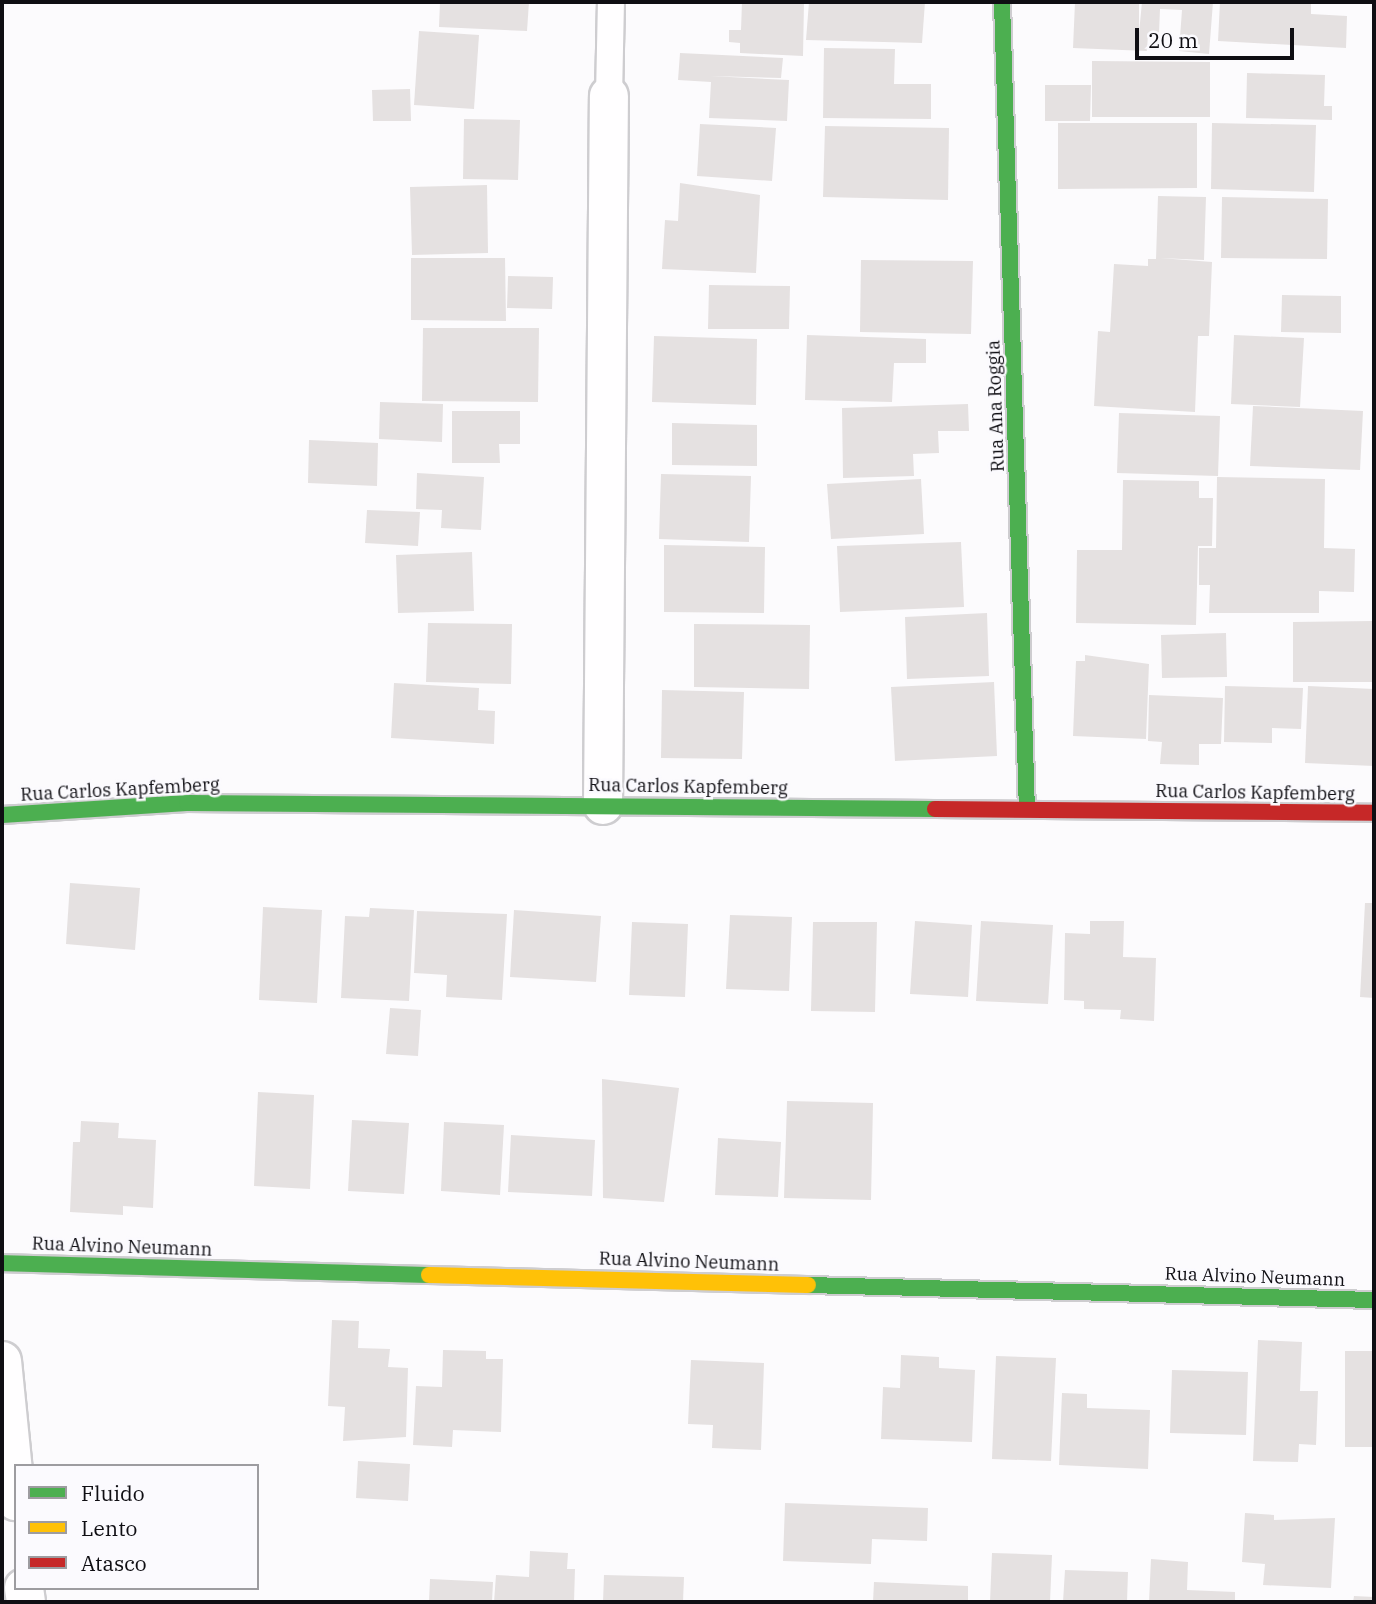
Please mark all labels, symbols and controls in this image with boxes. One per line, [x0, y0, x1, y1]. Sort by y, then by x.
scale bar [1138, 14, 1297, 58]
text: 20 m [1148, 26, 1198, 54]
street label: Rua Ana Roggia [983, 340, 1009, 472]
street label: Rua Carlos Kapfemberg [20, 774, 220, 806]
street label: Rua Carlos Kapfemberg [588, 774, 788, 800]
street label: Rua Carlos Kapfemberg [1155, 780, 1355, 806]
street label: Rua Alvino Neumann [31, 1233, 213, 1261]
street label: Rua Alvino Neumann [598, 1248, 780, 1276]
street label: Rua Alvino Neumann [1164, 1263, 1346, 1291]
legend [14, 1464, 259, 1590]
text: Fluido [81, 1479, 145, 1507]
text: Lento [81, 1514, 137, 1542]
text: Atasco [81, 1549, 147, 1577]

